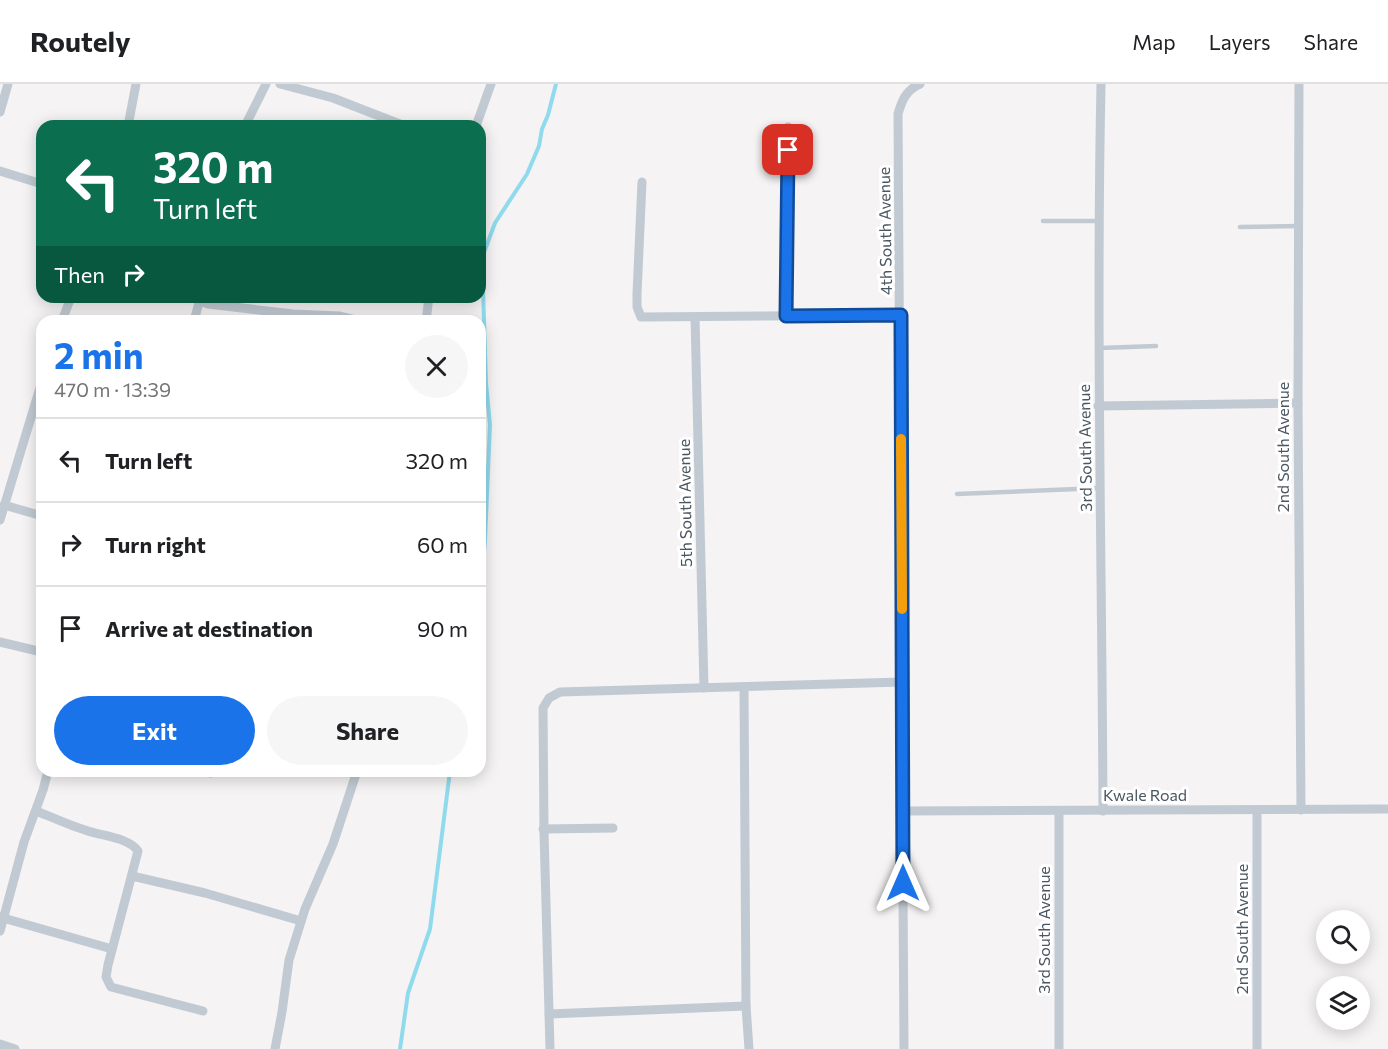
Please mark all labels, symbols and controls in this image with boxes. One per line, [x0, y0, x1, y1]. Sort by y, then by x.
text: Routely [30, 24, 131, 58]
text: Map [1132, 29, 1176, 54]
text: Layers [1209, 29, 1271, 54]
text: Share [1304, 29, 1358, 54]
pin [762, 124, 813, 175]
icon: arrive [771, 133, 804, 166]
text: 320 m [153, 140, 273, 192]
icon: left [54, 144, 132, 222]
street label: 4th South Avenue [874, 167, 895, 295]
text: Turn left [153, 192, 257, 225]
icon: right [117, 258, 150, 291]
text: Then [54, 261, 105, 288]
text: 2 min [54, 332, 144, 376]
button: close [405, 335, 468, 398]
text: 470 m · 13:39 [54, 377, 171, 401]
street label: 2nd South Avenue [1273, 382, 1292, 512]
street label: 3rd South Avenue [1074, 384, 1095, 512]
street label: 5th South Avenue [674, 439, 695, 567]
icon: left [54, 444, 87, 477]
text: Turn left [105, 447, 192, 474]
text: 320 m [406, 447, 468, 474]
icon: right [54, 528, 87, 561]
text: Turn right [105, 531, 206, 558]
text: 60 m [417, 531, 468, 558]
icon: arrive [54, 612, 87, 645]
text: Arrive at destination [105, 615, 313, 642]
text: 90 m [417, 615, 468, 642]
button: Exit [54, 696, 255, 765]
button: Share [267, 696, 468, 765]
street label: Kwale Road [1103, 785, 1187, 804]
position arrow [871, 851, 935, 915]
street label: 2nd South Avenue [1232, 864, 1251, 994]
street label: 3rd South Avenue [1034, 866, 1053, 994]
map controls [1316, 910, 1370, 1030]
button: search [1316, 910, 1370, 964]
button: layers [1316, 976, 1370, 1030]

